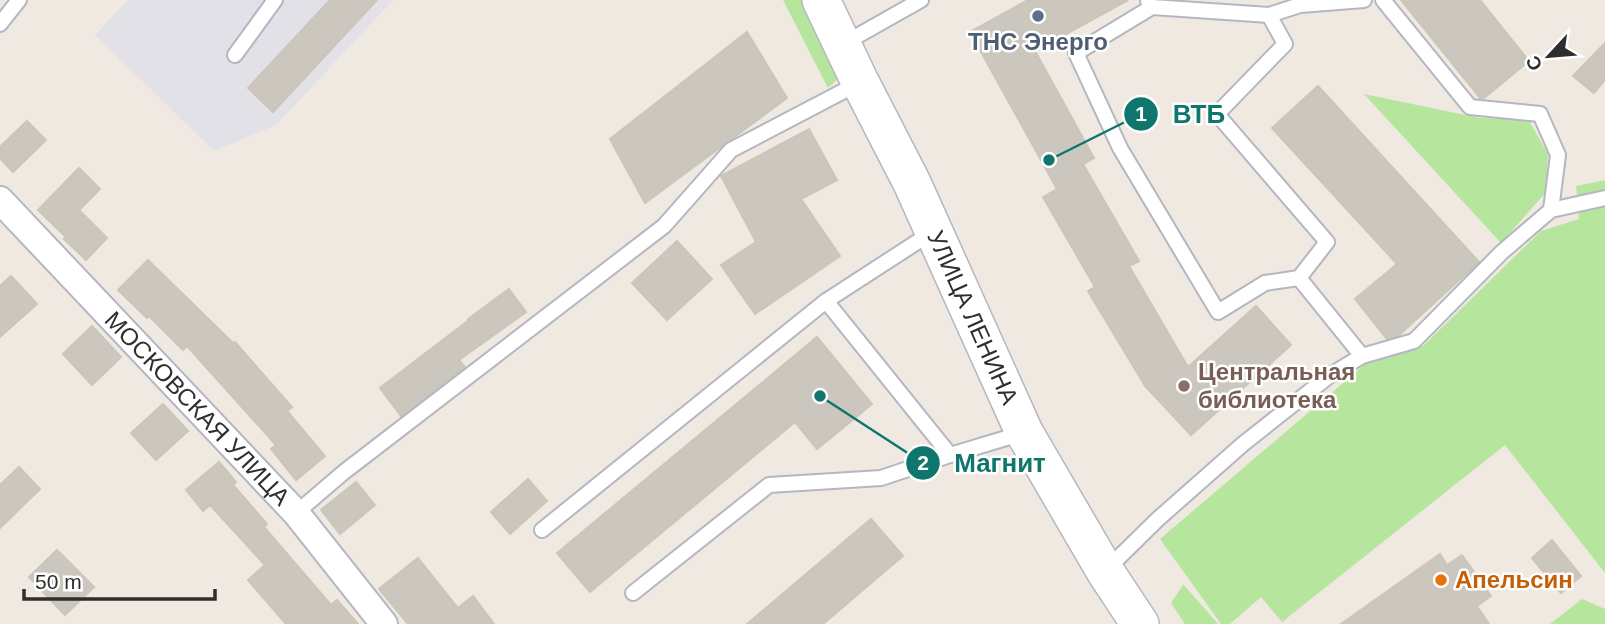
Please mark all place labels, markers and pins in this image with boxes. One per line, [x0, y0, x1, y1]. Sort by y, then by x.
marker: ТНС Энерго [1030, 8, 1046, 24]
place label: ТНС Энерго [968, 28, 1108, 55]
callout: ВТБ [1124, 91, 1239, 138]
place label: Центральная библиотека [1198, 358, 1355, 413]
marker: Центральная библиотека [1176, 378, 1192, 394]
callout: Магнит [905, 439, 1060, 486]
place label: Апельсин [1455, 566, 1573, 593]
marker: Апельсин [1433, 572, 1449, 588]

